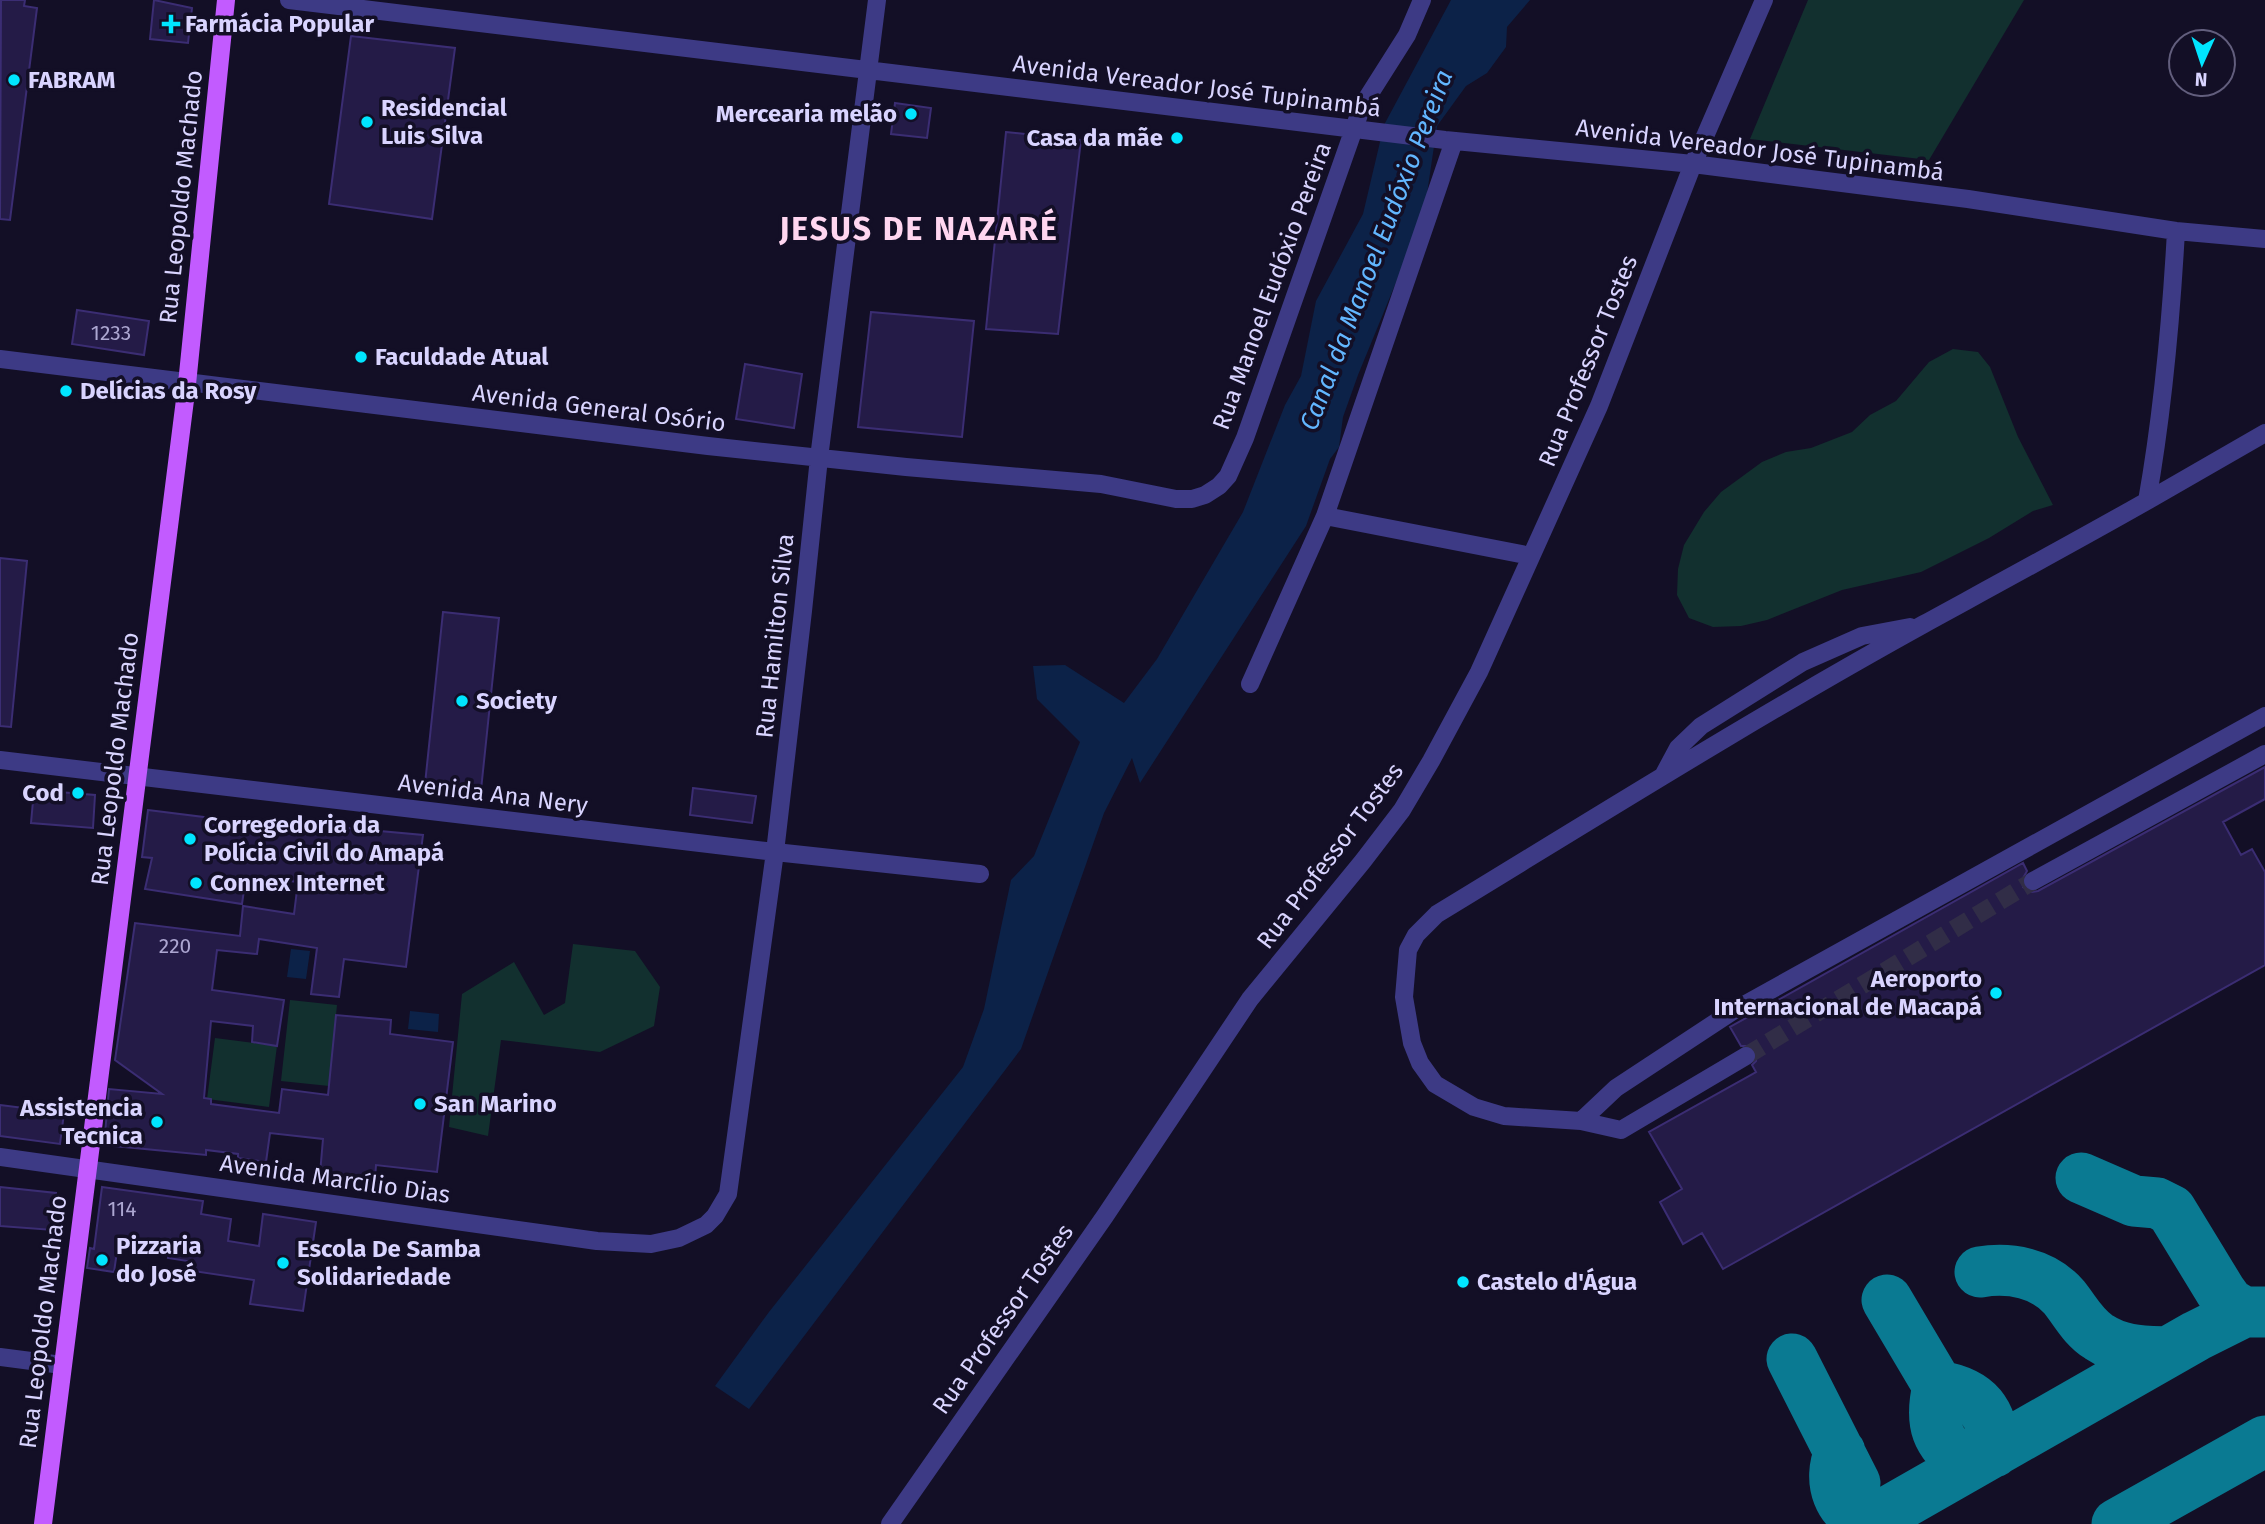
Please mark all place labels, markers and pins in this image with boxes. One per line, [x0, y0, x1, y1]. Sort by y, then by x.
place label: Farmácia Popular [185, 10, 374, 38]
marker: Farmácia Popular [163, 16, 179, 32]
place label: FABRAM [28, 66, 115, 94]
marker: FABRAM [6, 72, 22, 88]
place label: Residencial Luis Silva [381, 94, 508, 150]
place label: Mercearia melão [716, 100, 897, 128]
marker: Mercearia melão [903, 106, 919, 122]
marker: Residencial Luis Silva [359, 114, 375, 130]
place label: Casa da mãe [1026, 124, 1163, 152]
marker: Casa da mãe [1169, 130, 1185, 146]
place label: Faculdade Atual [375, 343, 549, 371]
marker: Faculdade Atual [353, 349, 369, 365]
place label: Delícias da Rosy [80, 377, 257, 405]
marker: Delícias da Rosy [58, 383, 74, 399]
place label: Society [476, 687, 557, 715]
marker: Society [454, 693, 470, 709]
place label: Cod [22, 779, 64, 807]
marker: Cod [70, 785, 86, 801]
place label: Corregedoria da Polícia Civil do Amapá [204, 811, 444, 867]
marker: Corregedoria da Polícia Civil do Amapá [182, 831, 198, 847]
place label: Connex Internet [210, 869, 386, 897]
marker: Connex Internet [188, 875, 204, 891]
place label: Aeroporto Internacional de Macapá [1714, 965, 1982, 1021]
marker: Aeroporto Internacional de Macapá [1988, 985, 2004, 1001]
place label: San Marino [434, 1090, 557, 1118]
place label: Assistencia Tecnica [19, 1094, 143, 1150]
marker: San Marino [412, 1096, 428, 1112]
marker: Assistencia Tecnica [149, 1114, 165, 1130]
place label: Pizzaria do José [116, 1232, 202, 1288]
place label: Escola De Samba Solidariedade [297, 1235, 481, 1291]
marker: Pizzaria do José [94, 1252, 110, 1268]
marker: Escola De Samba Solidariedade [275, 1255, 291, 1271]
place label: Castelo d'Água [1477, 1267, 1637, 1296]
marker: Castelo d'Água [1455, 1274, 1471, 1290]

